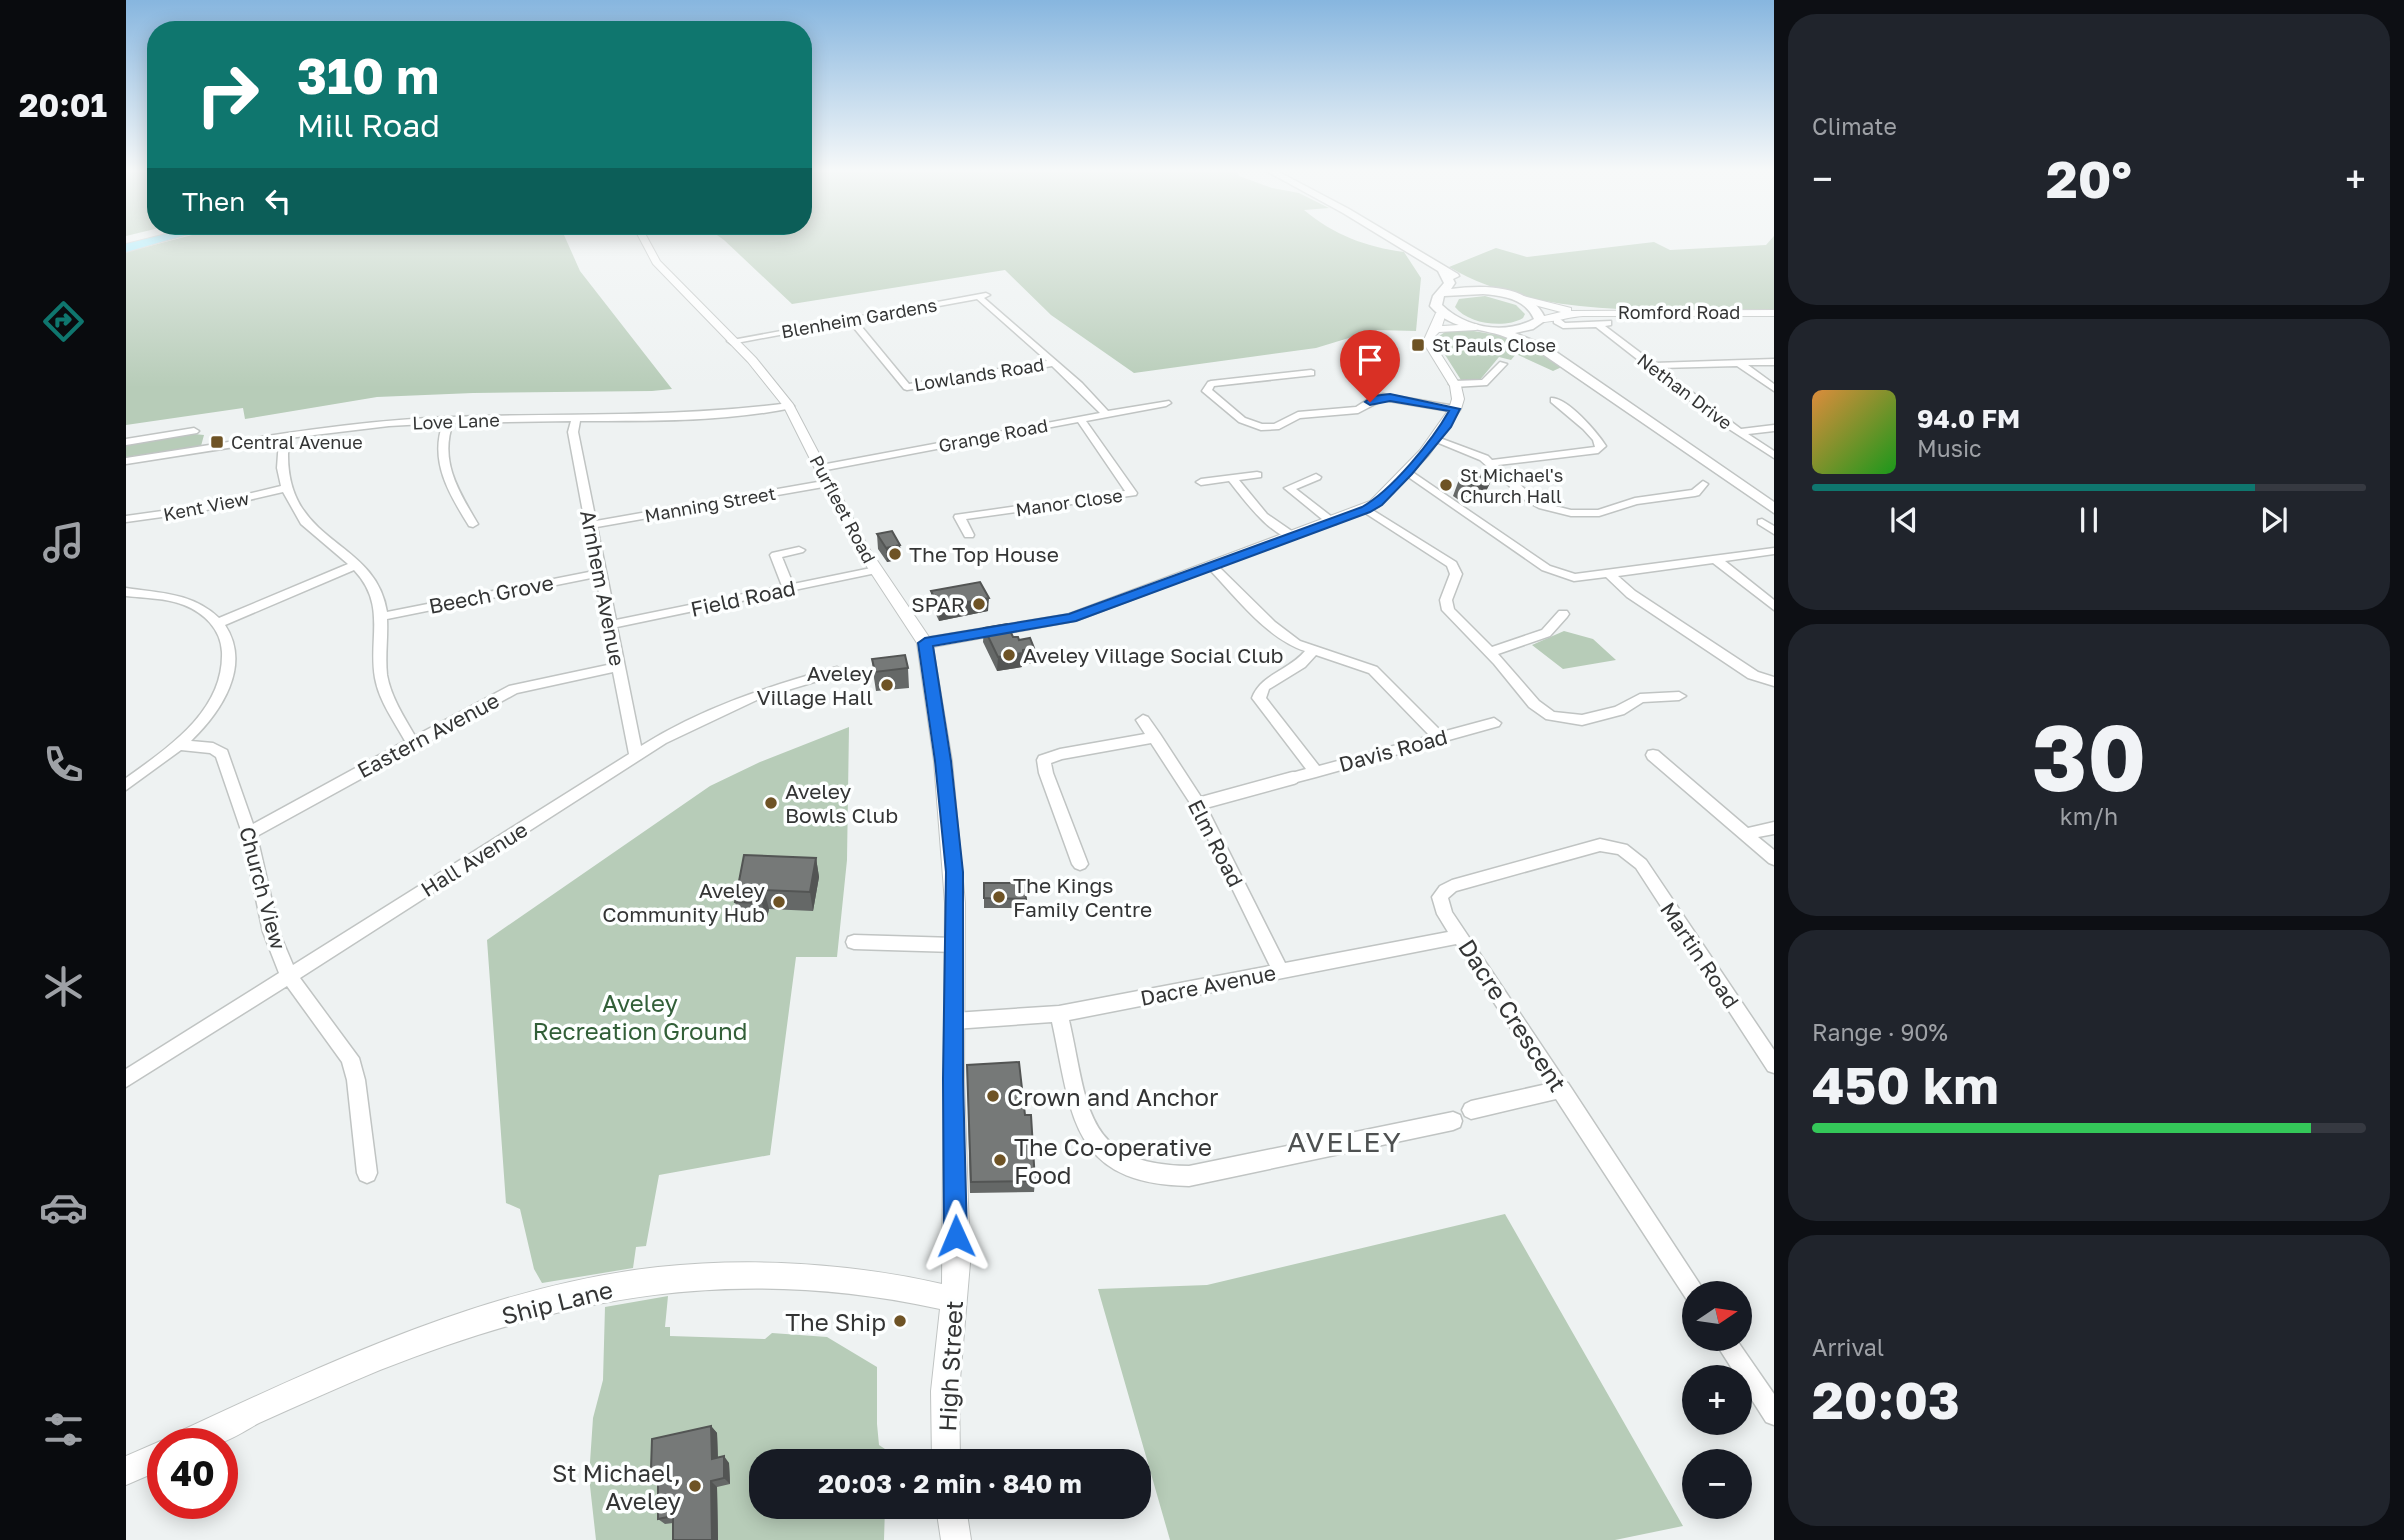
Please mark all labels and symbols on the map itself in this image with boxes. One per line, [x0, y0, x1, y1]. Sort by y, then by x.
street label: Blenheim Gardens [779, 293, 939, 343]
street label: Romford Road [1618, 301, 1740, 323]
pin [1340, 330, 1400, 402]
place label: St Pauls Close [1432, 334, 1556, 356]
marker: St Pauls Close [1410, 337, 1426, 353]
street label: Nethan Drive [1633, 348, 1737, 434]
street label: Lowlands Road [912, 353, 1046, 395]
street label: Love Lane [412, 408, 500, 434]
street label: Grange Road [936, 414, 1050, 456]
place label: Central Avenue [231, 431, 363, 453]
marker: Central Avenue [209, 434, 225, 450]
street label: Purfleet Road [805, 451, 881, 567]
place label: St Michael's Church Hall [1460, 464, 1563, 507]
marker: St Michael's Church Hall [1438, 477, 1454, 493]
street label: Manning Street [643, 482, 777, 526]
street label: Manor Close [1014, 484, 1124, 520]
street label: Kent View [161, 487, 251, 525]
street label: Arnhem Avenue [575, 508, 631, 668]
place label: The Top House [909, 541, 1059, 567]
marker: The Top House [887, 546, 903, 562]
street label: Beech Grove [426, 569, 556, 619]
street label: Field Road [688, 574, 798, 622]
place label: SPAR [911, 591, 965, 617]
marker: SPAR [971, 596, 987, 612]
place label: Aveley Village Social Club [1023, 642, 1284, 668]
marker: Aveley Village Social Club [1001, 647, 1017, 663]
place label: Aveley Village Hall [756, 660, 873, 710]
marker: Aveley Village Hall [879, 677, 895, 693]
street label: Eastern Avenue [353, 687, 503, 783]
street label: Davis Road [1336, 723, 1450, 777]
place label: Aveley Bowls Club [785, 778, 898, 828]
marker: Aveley Bowls Club [763, 795, 779, 811]
street label: Elm Road [1183, 795, 1249, 891]
street label: Hall Avenue [416, 816, 532, 902]
street label: Church View [234, 824, 292, 952]
place label: The Kings Family Centre [1013, 872, 1152, 922]
place label: Aveley Community Hub [602, 877, 765, 927]
marker: The Kings Family Centre [991, 889, 1007, 905]
marker: Aveley Community Hub [771, 894, 787, 910]
street label: Martin Road [1655, 897, 1745, 1013]
street label: Dacre Crescent [1453, 933, 1573, 1097]
street label: Dacre Avenue [1138, 959, 1278, 1011]
park label: Aveley Recreation Ground [532, 988, 748, 1045]
place label: Crown and Anchor [1007, 1082, 1218, 1111]
marker: Crown and Anchor [985, 1088, 1001, 1104]
district label: AVELEY [1287, 1125, 1403, 1158]
place label: The Co-operative Food [1014, 1132, 1212, 1189]
marker: The Co-operative Food [992, 1152, 1008, 1168]
position arrow [919, 1199, 993, 1273]
street label: Ship Lane [498, 1274, 616, 1330]
north arrow [1682, 1281, 1752, 1351]
street label: High Street [932, 1300, 968, 1432]
place label: The Ship [785, 1307, 886, 1336]
marker: The Ship [892, 1313, 908, 1329]
speed limit sign: 40 [147, 1428, 238, 1519]
place label: St Michael, Aveley [552, 1458, 681, 1515]
marker: St Michael, Aveley [687, 1478, 703, 1494]

